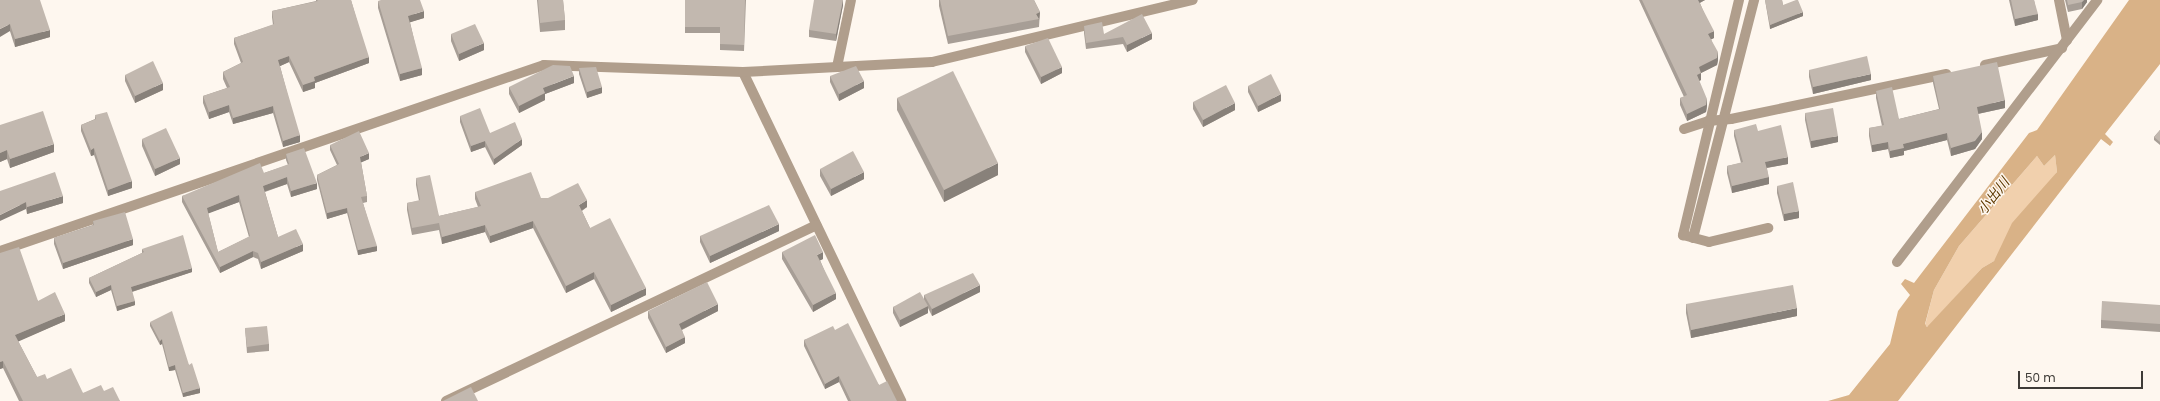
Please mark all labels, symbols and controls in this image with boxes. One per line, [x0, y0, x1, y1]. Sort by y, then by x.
water label: 小出川 [1973, 174, 2013, 218]
scale bar [2020, 363, 2145, 389]
text: 50 m [2025, 369, 2056, 386]

